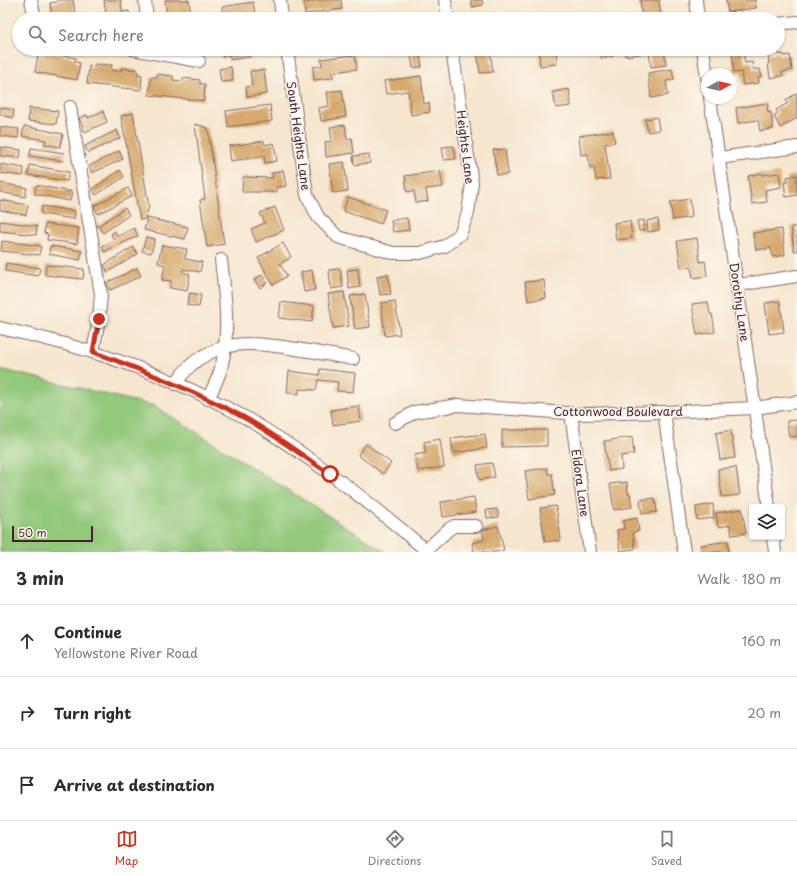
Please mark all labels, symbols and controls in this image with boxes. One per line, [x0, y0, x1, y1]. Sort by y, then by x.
search box [12, 12, 785, 56]
icon: search [26, 23, 48, 45]
text: Search here [58, 23, 144, 46]
north arrow [701, 68, 737, 104]
street label: South Heights Lane [282, 80, 316, 192]
street label: Heights Lane [453, 109, 479, 185]
street label: Dorothy Lane [726, 261, 755, 343]
route end [90, 310, 108, 328]
street label: Cottonwood Boulevard [553, 402, 684, 420]
street label: Eldora Lane [567, 448, 595, 518]
route start [321, 465, 339, 483]
map controls [749, 504, 785, 540]
button: layers [749, 504, 785, 540]
scale bar [12, 524, 93, 543]
text: 50 m [18, 524, 47, 541]
text: 3 min [16, 565, 64, 591]
text: Walk · 180 m [698, 569, 781, 588]
text: Continue [54, 620, 122, 643]
icon: ahead [16, 630, 38, 652]
text: 160 m [742, 631, 781, 650]
text: Yellowstone River Road [54, 643, 198, 662]
text: Turn right [54, 701, 131, 724]
icon: right [16, 702, 38, 724]
text: 20 m [747, 703, 781, 722]
text: Arrive at destination [54, 773, 215, 796]
icon: arrive [16, 774, 38, 796]
tab: Map [115, 828, 138, 869]
tab: Directions [368, 828, 421, 869]
tab: Saved [651, 828, 682, 869]

